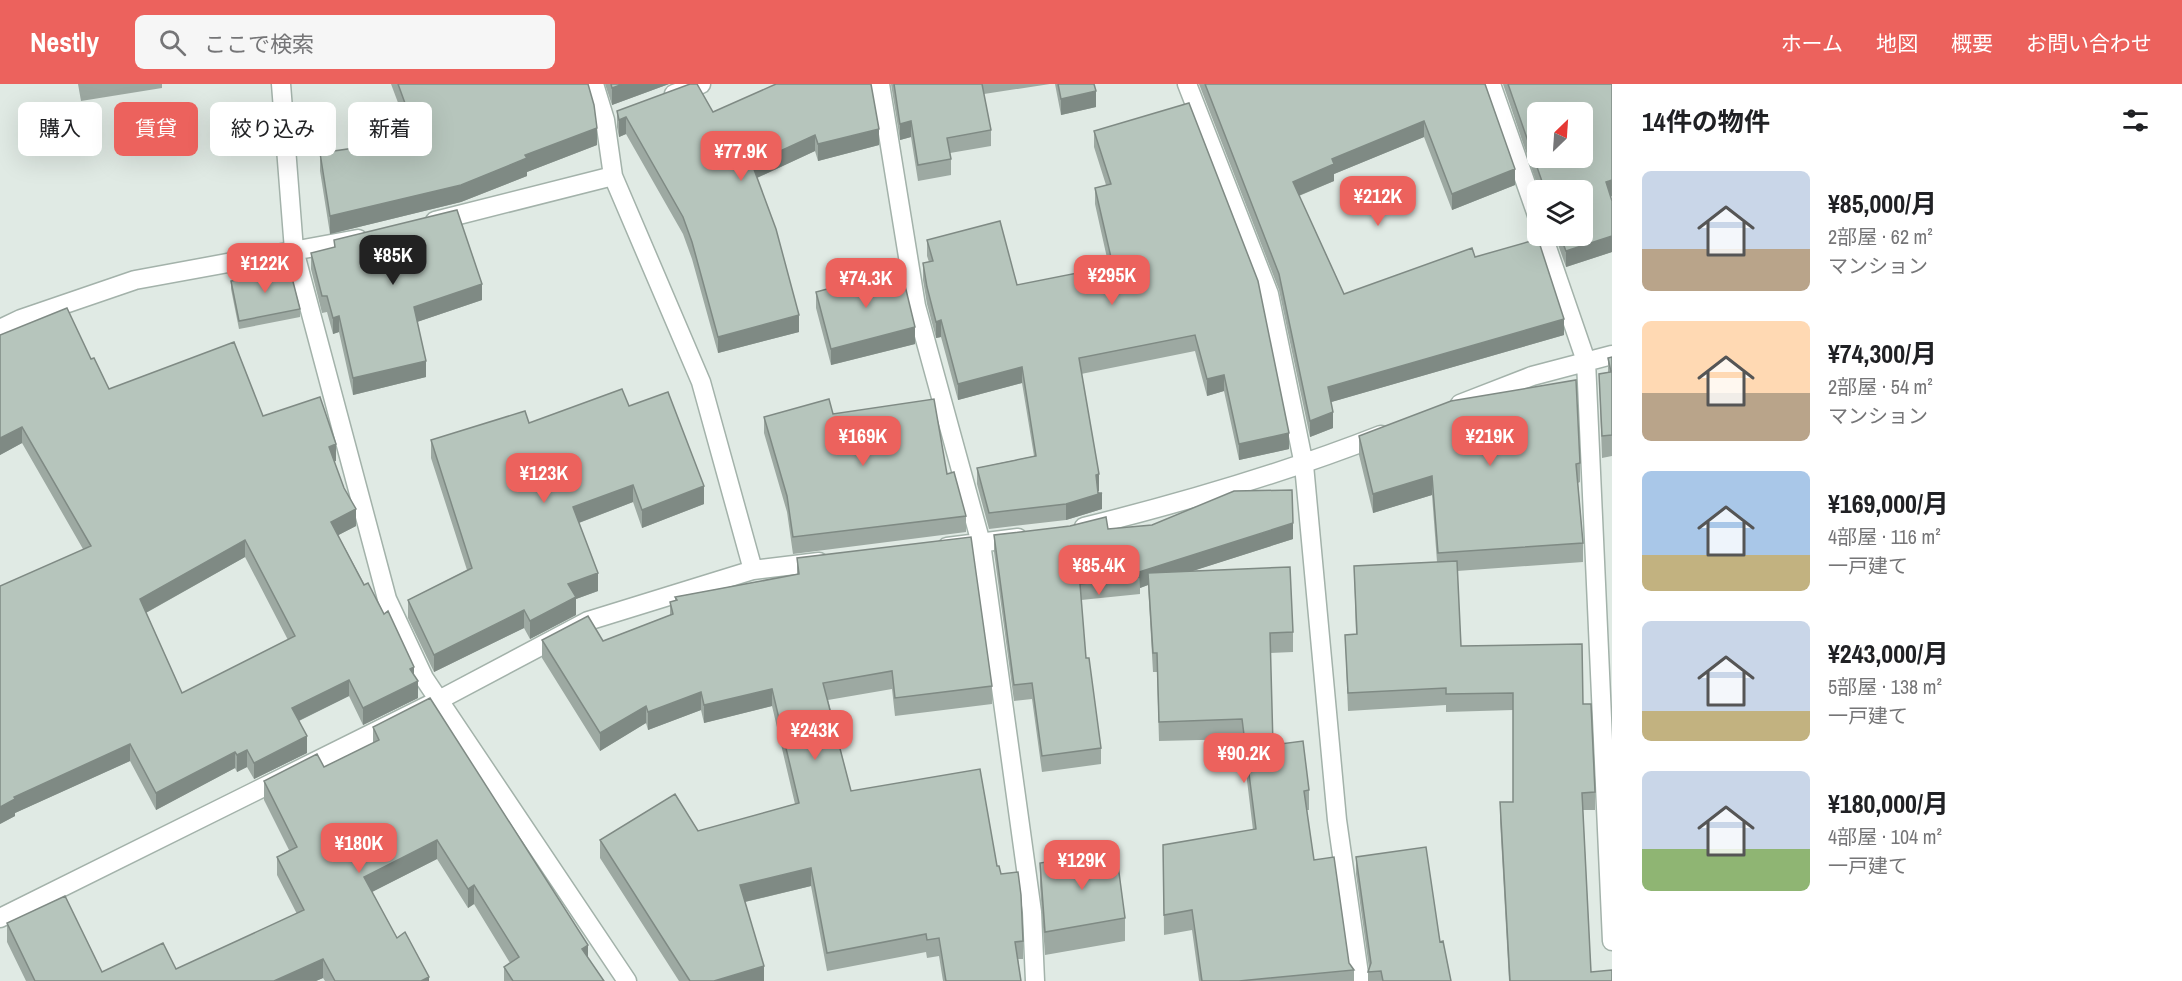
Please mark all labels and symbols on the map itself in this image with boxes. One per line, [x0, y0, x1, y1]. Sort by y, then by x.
north arrow [1527, 102, 1593, 168]
pin: ¥77.9K [692, 131, 790, 182]
pin: ¥212K [1336, 176, 1420, 227]
pin: ¥85K [357, 235, 429, 286]
pin: ¥122K [223, 243, 307, 294]
pin: ¥295K [1070, 255, 1154, 306]
pin: ¥74.3K [817, 258, 915, 309]
pin: ¥169K [821, 416, 905, 467]
pin: ¥219K [1448, 416, 1532, 467]
pin: ¥123K [502, 453, 586, 504]
pin: ¥85.4K [1050, 545, 1148, 596]
pin: ¥243K [773, 710, 857, 761]
pin: ¥90.2K [1195, 733, 1293, 784]
pin: ¥180K [317, 823, 401, 874]
pin: ¥129K [1040, 840, 1124, 891]

